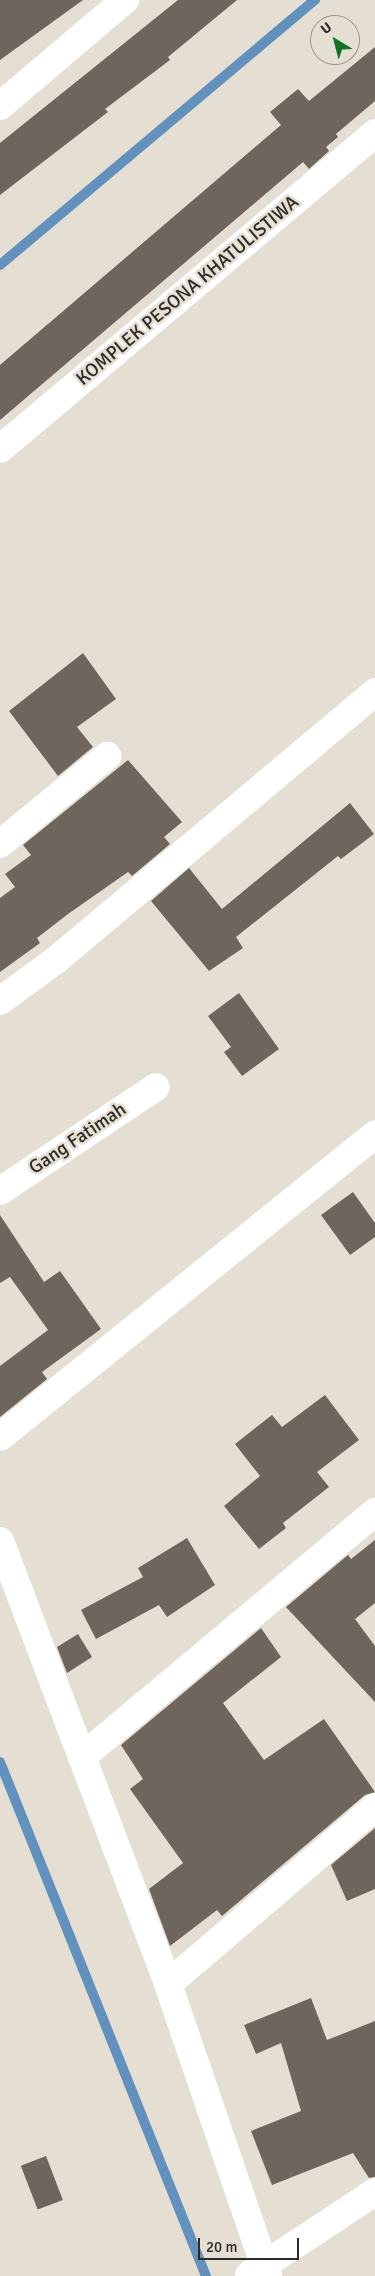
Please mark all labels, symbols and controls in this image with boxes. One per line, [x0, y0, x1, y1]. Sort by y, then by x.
north arrow [310, 15, 360, 65]
text: U [317, 19, 335, 38]
street label: KOMPLEK PESONA KHATULISTIWA [72, 191, 304, 391]
street label: Gang Fatimah [25, 1098, 131, 1180]
scale bar [200, 2228, 301, 2260]
text: 20 m [206, 2238, 237, 2256]

